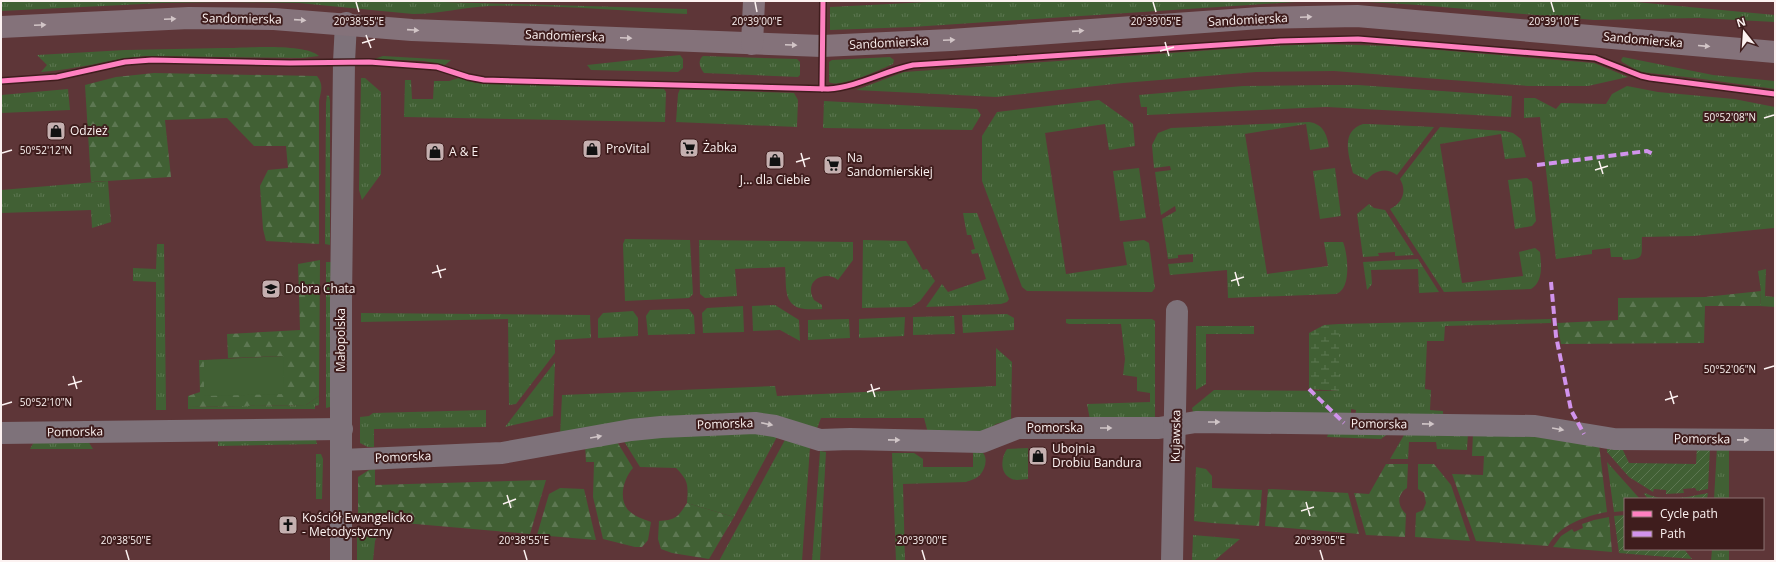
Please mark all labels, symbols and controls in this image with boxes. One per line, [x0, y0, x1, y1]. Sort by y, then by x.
street label: Sandomierska [202, 9, 282, 28]
street label: Sandomierska [1208, 9, 1288, 30]
north arrow [1724, 12, 1764, 52]
text: N [1734, 13, 1747, 30]
text: 20°38'55"E [334, 14, 384, 28]
text: 20°39'00"E [732, 14, 782, 28]
text: 20°39'05"E [1131, 14, 1181, 28]
one-way arrow [1300, 14, 1313, 20]
text: 20°39'10"E [1529, 14, 1579, 28]
one-way arrow [164, 16, 177, 22]
one-way arrow [294, 17, 306, 24]
one-way arrow [34, 21, 46, 28]
one-way arrow [407, 26, 419, 33]
street label: Sandomierska [525, 26, 605, 45]
one-way arrow [1072, 28, 1084, 35]
street label: Sandomierska [1603, 28, 1683, 51]
street label: Sandomierska [849, 32, 929, 53]
one-way arrow [620, 35, 632, 42]
one-way arrow [943, 37, 955, 44]
one-way arrow [785, 42, 798, 48]
one-way arrow [1698, 42, 1710, 49]
text: 50°52'08"N [1704, 110, 1756, 124]
shop icon: Odzież [45, 120, 67, 142]
place label: Odzież [70, 122, 108, 139]
supermarket icon: Żabka [678, 137, 700, 159]
shop icon: ProVital [581, 138, 603, 160]
place label: Żabka [703, 139, 737, 156]
place label: ProVital [606, 140, 650, 157]
shop icon: A & E [424, 141, 446, 163]
text: 50°52'12"N [20, 143, 72, 157]
place label: A & E [449, 143, 478, 160]
shop icon: J... dla Ciebie [764, 149, 786, 171]
place label: Na Sandomierskiej [847, 149, 933, 180]
supermarket icon: Na Sandomierskiej [822, 154, 844, 176]
place label: J... dla Ciebie [739, 171, 810, 188]
school or university icon: Dobra Chata [260, 278, 282, 300]
place label: Dobra Chata [285, 280, 356, 297]
street label: Małopolska [332, 308, 349, 372]
text: 50°52'06"N [1704, 362, 1756, 376]
text: 50°52'10"N [20, 395, 72, 409]
street label: Kujawska [1167, 410, 1184, 462]
street label: Pomorska [697, 414, 753, 433]
street label: Pomorska [1351, 415, 1407, 432]
street label: Pomorska [1027, 419, 1083, 436]
one-way arrow [1208, 419, 1221, 425]
one-way arrow [1422, 421, 1435, 427]
one-way arrow [761, 422, 773, 428]
street label: Pomorska [47, 423, 103, 440]
one-way arrow [1100, 425, 1113, 431]
one-way arrow [1552, 426, 1564, 432]
street label: Pomorska [1674, 430, 1730, 447]
one-way arrow [590, 433, 602, 439]
one-way arrow [888, 437, 901, 443]
one-way arrow [1737, 437, 1750, 443]
place label: Ubojnia Drobiu Bandura [1052, 440, 1142, 471]
shop icon: Ubojnia Drobiu Bandura [1027, 445, 1049, 467]
street label: Pomorska [375, 447, 431, 466]
legend [1624, 498, 1764, 550]
text: Cycle path [1660, 505, 1718, 522]
place label: Kościół Ewangelicko - Metodystyczny [302, 509, 413, 540]
church icon: Kościół Ewangelicko - Metodystyczny [277, 514, 299, 536]
text: Path [1660, 525, 1686, 542]
text: 20°38'50"E [101, 533, 151, 547]
text: 20°38'55"E [499, 533, 549, 547]
text: 20°39'00"E [897, 533, 947, 547]
text: 20°39'05"E [1295, 533, 1345, 547]

